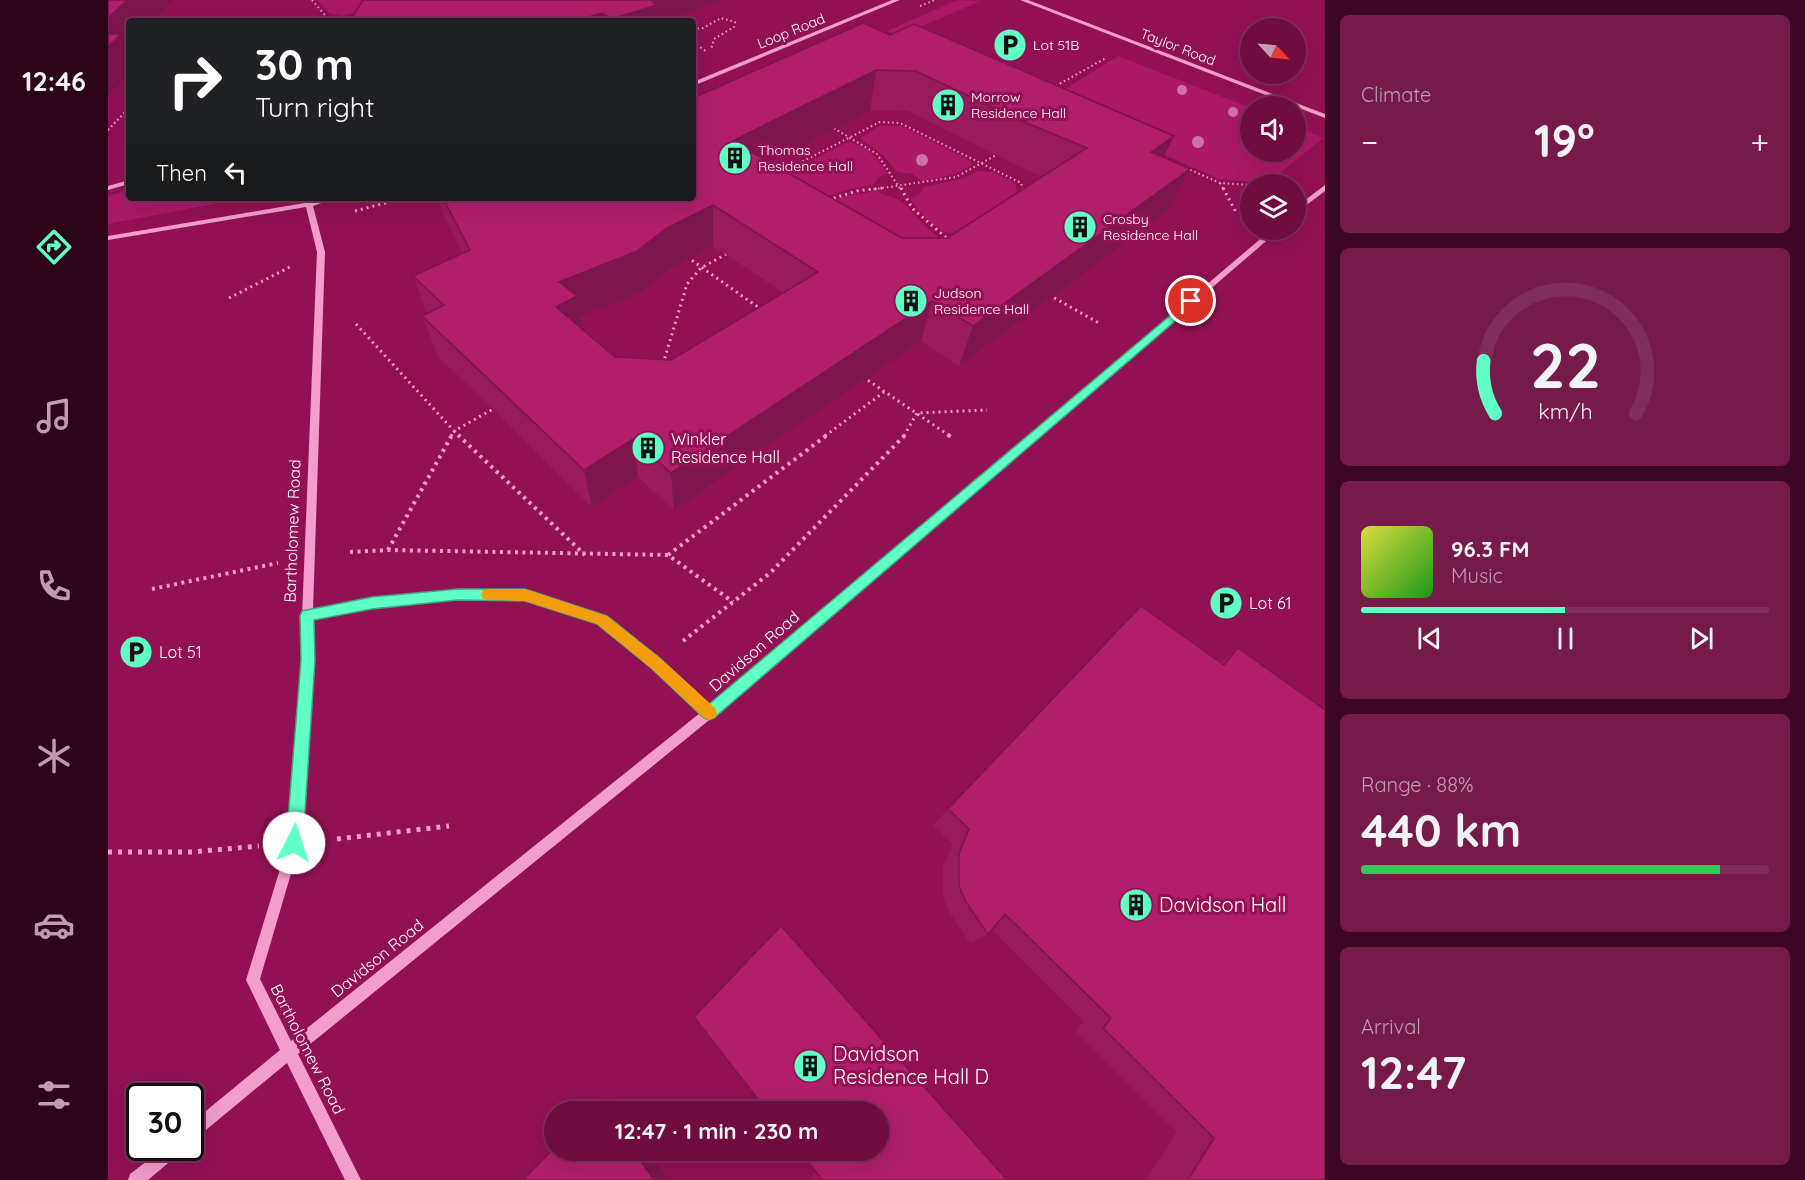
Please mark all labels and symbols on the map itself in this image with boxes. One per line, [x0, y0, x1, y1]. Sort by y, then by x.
street label: Loop Road [755, 9, 827, 53]
north arrow [1240, 18, 1306, 84]
street label: Taylor Road [1138, 24, 1218, 70]
parking icon: Lot 51B [992, 27, 1028, 63]
place label: Lot 51B [1033, 36, 1079, 54]
building icon: Morrow Residence Hall [930, 87, 966, 123]
place label: Morrow Residence Hall [971, 88, 1066, 122]
building icon: Thomas Residence Hall [717, 140, 753, 176]
place label: Thomas Residence Hall [758, 141, 853, 175]
building icon: Crosby Residence Hall [1062, 209, 1098, 245]
place label: Crosby Residence Hall [1103, 210, 1198, 244]
pin [1165, 275, 1216, 326]
building icon: Judson Residence Hall [893, 283, 929, 319]
place label: Judson Residence Hall [934, 284, 1029, 318]
place label: Winkler Residence Hall [671, 429, 780, 467]
building icon: Winkler Residence Hall [630, 430, 666, 466]
street label: Bartholomew Road [280, 459, 304, 603]
parking icon: Lot 61 [1208, 585, 1244, 621]
place label: Lot 61 [1249, 593, 1291, 613]
street label: Davidson Road [705, 606, 803, 696]
parking icon: Lot 51 [118, 634, 154, 670]
place label: Lot 51 [159, 642, 202, 662]
position arrow [262, 811, 326, 875]
building icon: Davidson Hall [1118, 887, 1154, 923]
place label: Davidson Hall [1159, 892, 1286, 917]
street label: Davidson Road [327, 915, 427, 1001]
street label: Bartholomew Road [267, 981, 349, 1117]
place label: Davidson Residence Hall D [833, 1041, 989, 1089]
building icon: Davidson Residence Hall D [792, 1048, 828, 1084]
speed limit sign: 30 [126, 1083, 204, 1161]

